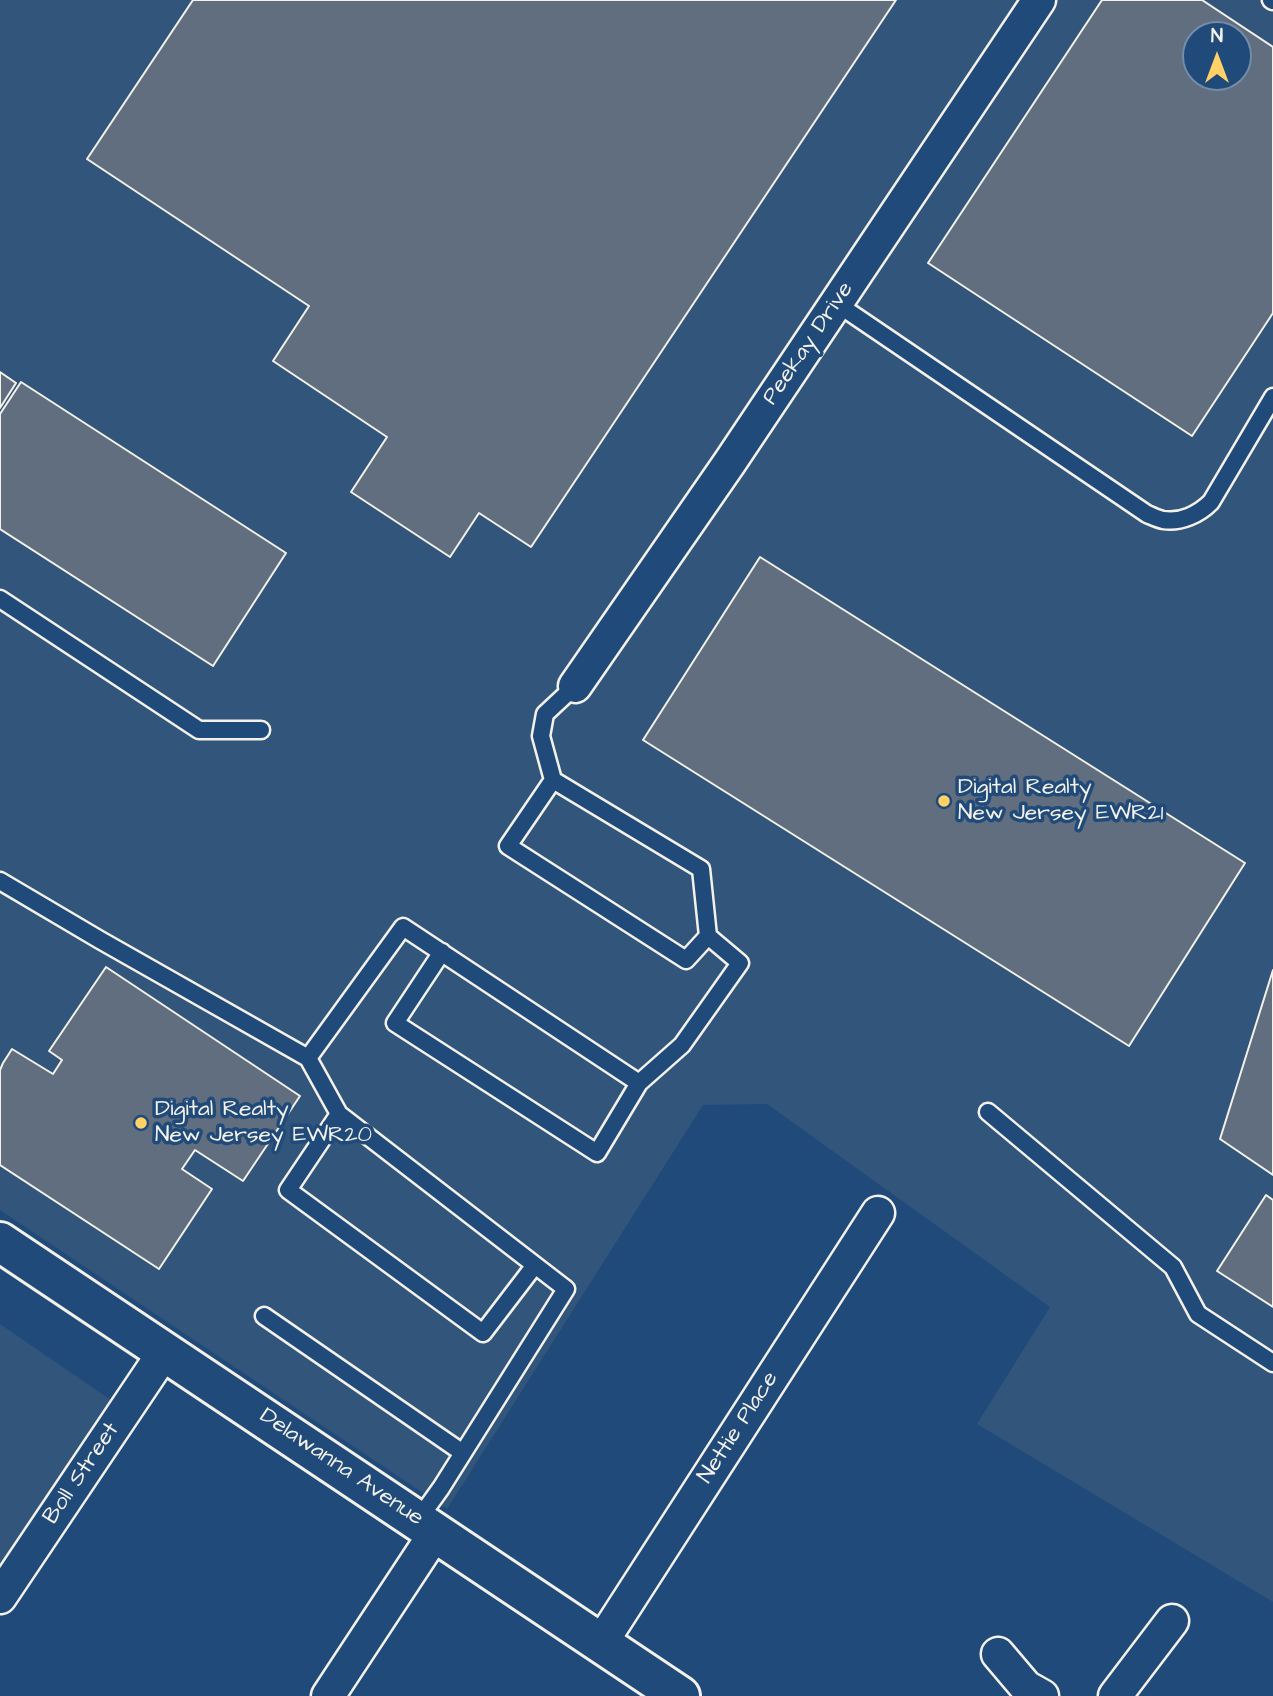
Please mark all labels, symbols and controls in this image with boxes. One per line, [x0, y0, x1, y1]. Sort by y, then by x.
north arrow [1182, 21, 1252, 91]
text: N [1211, 23, 1223, 50]
street label: Peekay Drive [758, 277, 860, 411]
place label: Digital Realty New Jersey EWR21 [958, 774, 1164, 828]
marker: Digital Realty New Jersey EWR21 [936, 793, 952, 809]
place label: Digital Realty New Jersey EWR20 [155, 1096, 372, 1150]
marker: Digital Realty New Jersey EWR20 [133, 1115, 149, 1131]
street label: Nettie Place [693, 1367, 785, 1489]
street label: Delawanna Avenue [254, 1403, 428, 1533]
street label: Boll Street [38, 1418, 126, 1530]

